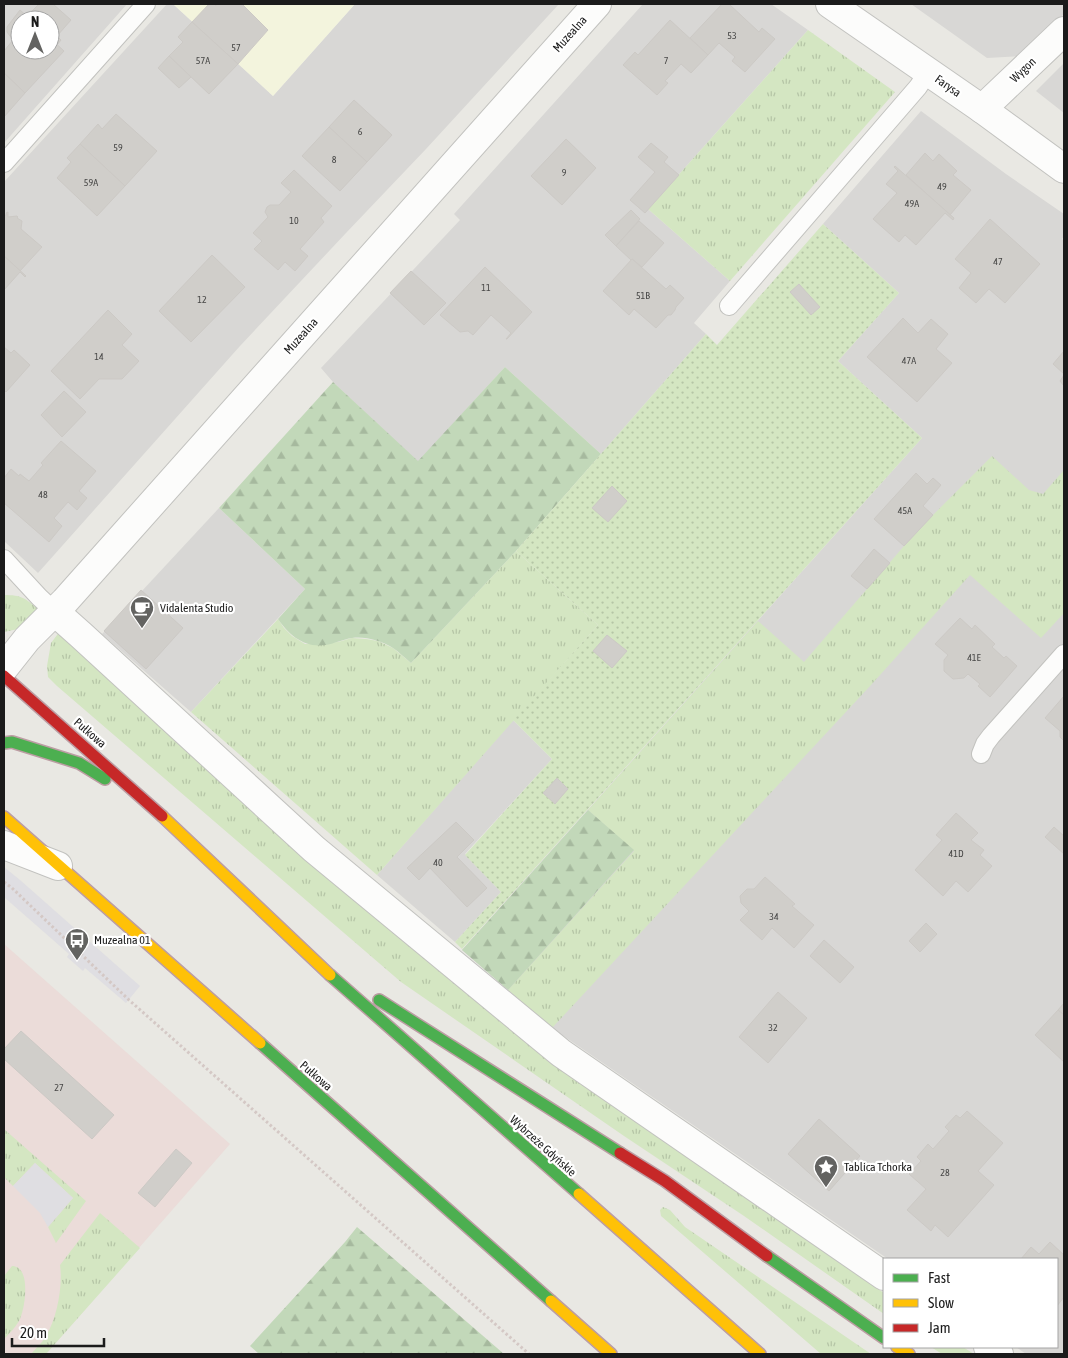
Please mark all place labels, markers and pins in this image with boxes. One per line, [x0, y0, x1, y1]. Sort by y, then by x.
cafe icon: Vidalenta Studio [129, 595, 155, 629]
place label: Vidalenta Studio [160, 601, 234, 615]
bus stop icon: Muzealna 01 [64, 927, 90, 961]
place label: Muzealna 01 [94, 933, 151, 947]
place icon: Tablica Tchorka [813, 1154, 839, 1188]
place label: Tablica Tchorka [844, 1160, 912, 1174]

